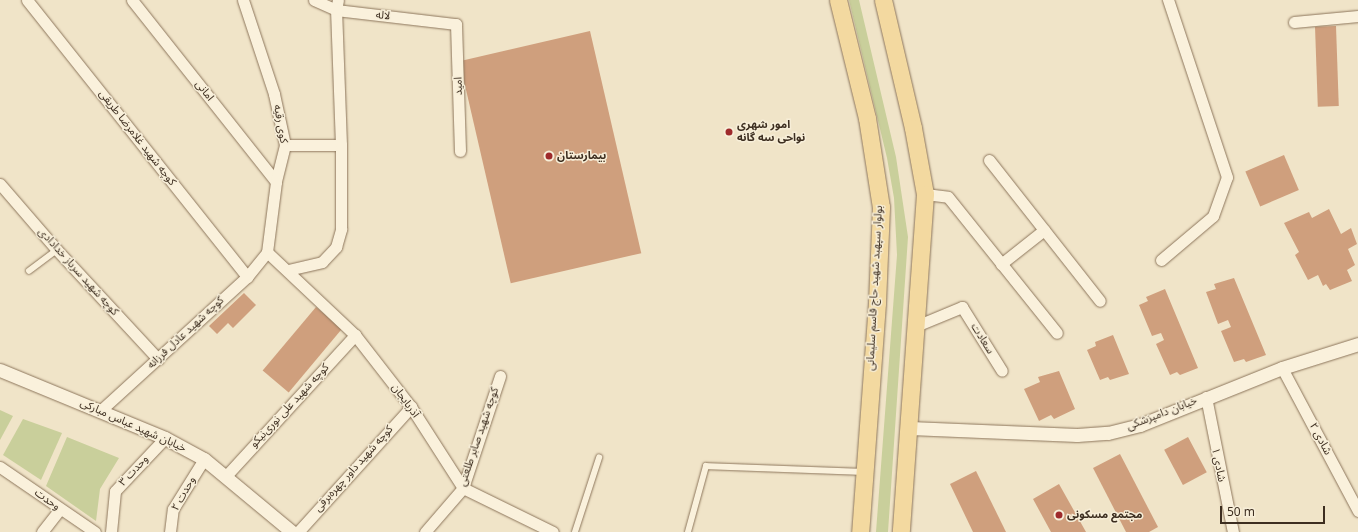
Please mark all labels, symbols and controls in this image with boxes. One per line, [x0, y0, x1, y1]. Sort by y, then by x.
street label: لاله [375, 9, 391, 23]
street label: امید [452, 77, 466, 95]
street label: امانی [192, 78, 216, 104]
street label: کوچه شهید غلامرضا طریقی [96, 88, 178, 188]
street label: کوی رقیه [270, 104, 290, 144]
place label: امور شهری نواحی سه گانه [737, 119, 805, 145]
marker: امور شهری نواحی سه گانه [724, 127, 734, 137]
place label: بیمارستان [557, 149, 606, 163]
marker: بیمارستان [544, 151, 554, 161]
street label: بولوار سپهبد شهید حاج قاسم سلیمانی [864, 205, 886, 371]
street label: کوچه شهید سرباز خدادادی [35, 225, 121, 319]
street label: کوچه شهید عادل فرزانه [145, 294, 227, 372]
street label: سعادت [967, 321, 997, 357]
street label: کوچه شهید علی نوری‌نیکو [248, 361, 332, 451]
street label: آذربایجان [388, 381, 422, 421]
street label: کوچه شهید صابر طلعتی [456, 386, 502, 488]
street label: خیابان دامپزشکی [1125, 395, 1199, 433]
street label: خیابان شهید عباس مبارکی [78, 397, 188, 455]
street label: شادی ۲ [1306, 421, 1334, 457]
street label: کوچه شهید داور چهره‌برقی [312, 423, 396, 515]
street label: شادی ۱ [1208, 447, 1228, 483]
street label: وحدت ۳ [116, 453, 152, 489]
street label: وحدت ۲ [169, 474, 199, 514]
street label: وحدت [32, 487, 62, 513]
scale bar [1222, 498, 1327, 524]
text: 50 m [1227, 500, 1255, 525]
place label: مجتمع مسکونی [1067, 508, 1142, 522]
marker: مجتمع مسکونی [1054, 510, 1064, 520]

